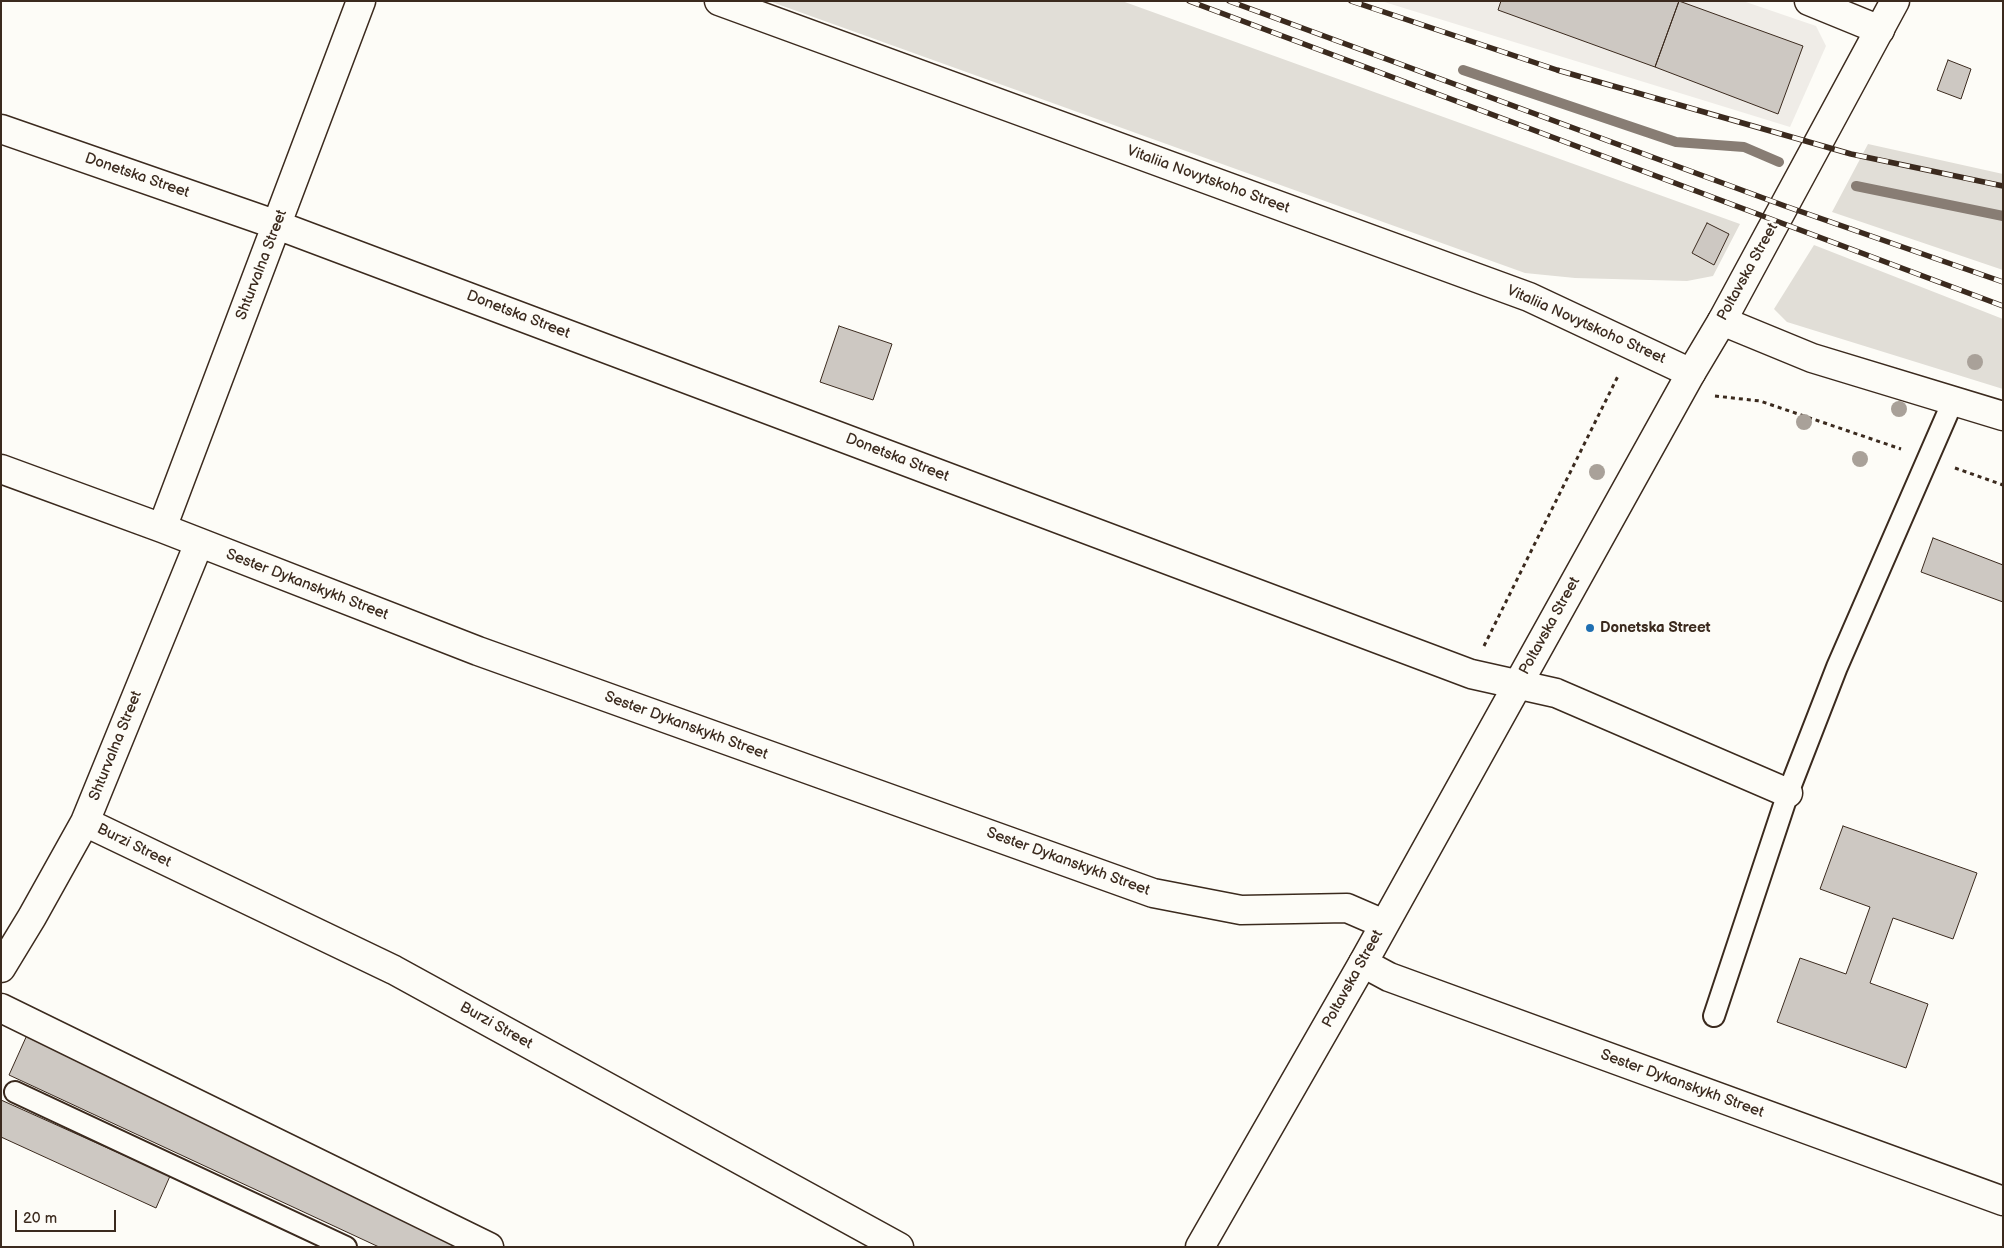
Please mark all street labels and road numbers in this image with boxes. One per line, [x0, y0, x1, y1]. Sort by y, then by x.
street label: Vitaliia Novytskoho Street [1124, 142, 1292, 218]
street label: Donetska Street [82, 150, 192, 202]
street label: Shturvalna Street [233, 207, 291, 323]
street label: Poltavska Street [1714, 220, 1782, 324]
street label: Vitaliia Novytskoho Street [1504, 282, 1668, 368]
street label: Donetska Street [464, 287, 572, 343]
street label: Donetska Street [843, 430, 951, 486]
street label: Sester Dykanskykh Street [223, 546, 391, 624]
street label: Poltavska Street [1516, 574, 1584, 678]
street label: Sester Dykanskykh Street [602, 688, 770, 764]
street label: Shturvalna Street [86, 689, 146, 803]
street label: Burzi Street [94, 820, 174, 872]
street label: Sester Dykanskykh Street [984, 824, 1152, 900]
street label: Poltavska Street [1319, 927, 1387, 1031]
street label: Burzi Street [457, 999, 535, 1053]
street label: Sester Dykanskykh Street [1598, 1046, 1766, 1122]

